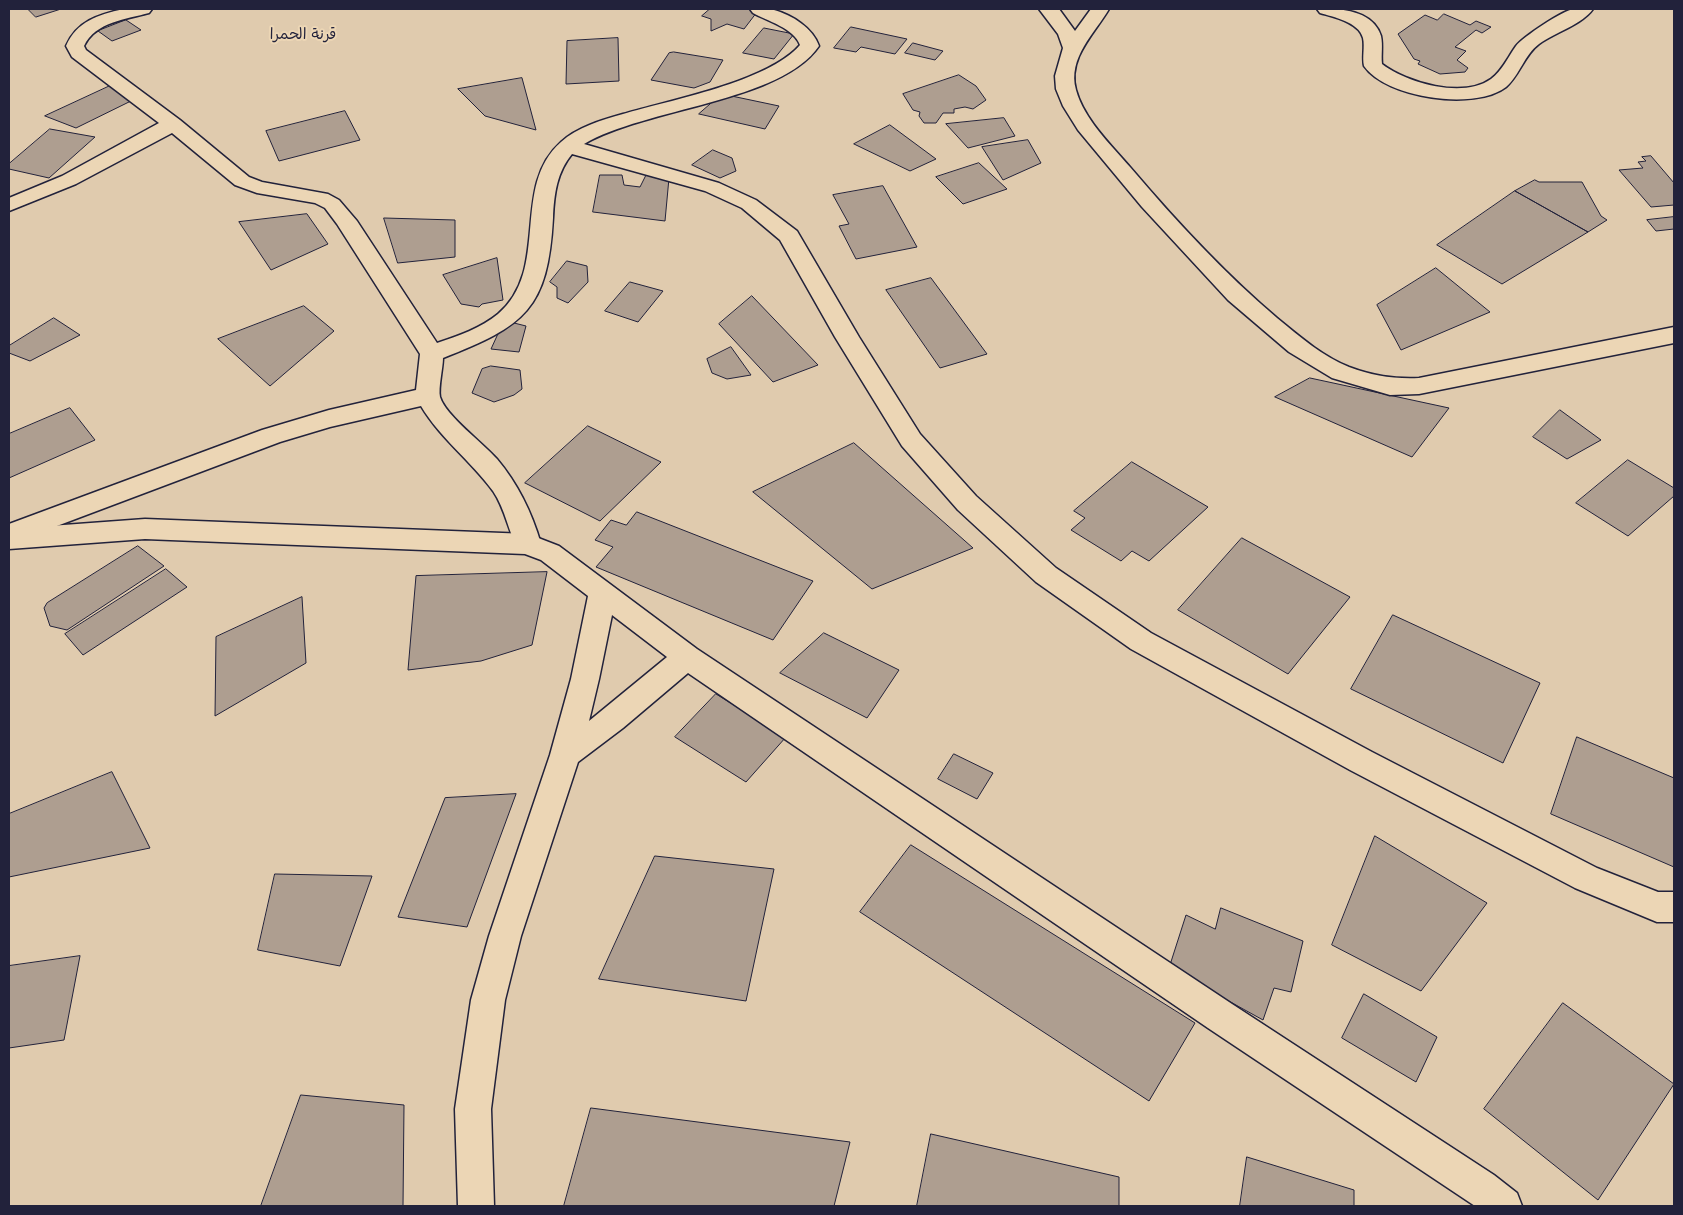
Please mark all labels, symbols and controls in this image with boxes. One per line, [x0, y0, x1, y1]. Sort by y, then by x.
district label: قرنة الحمرا [270, 26, 336, 44]

